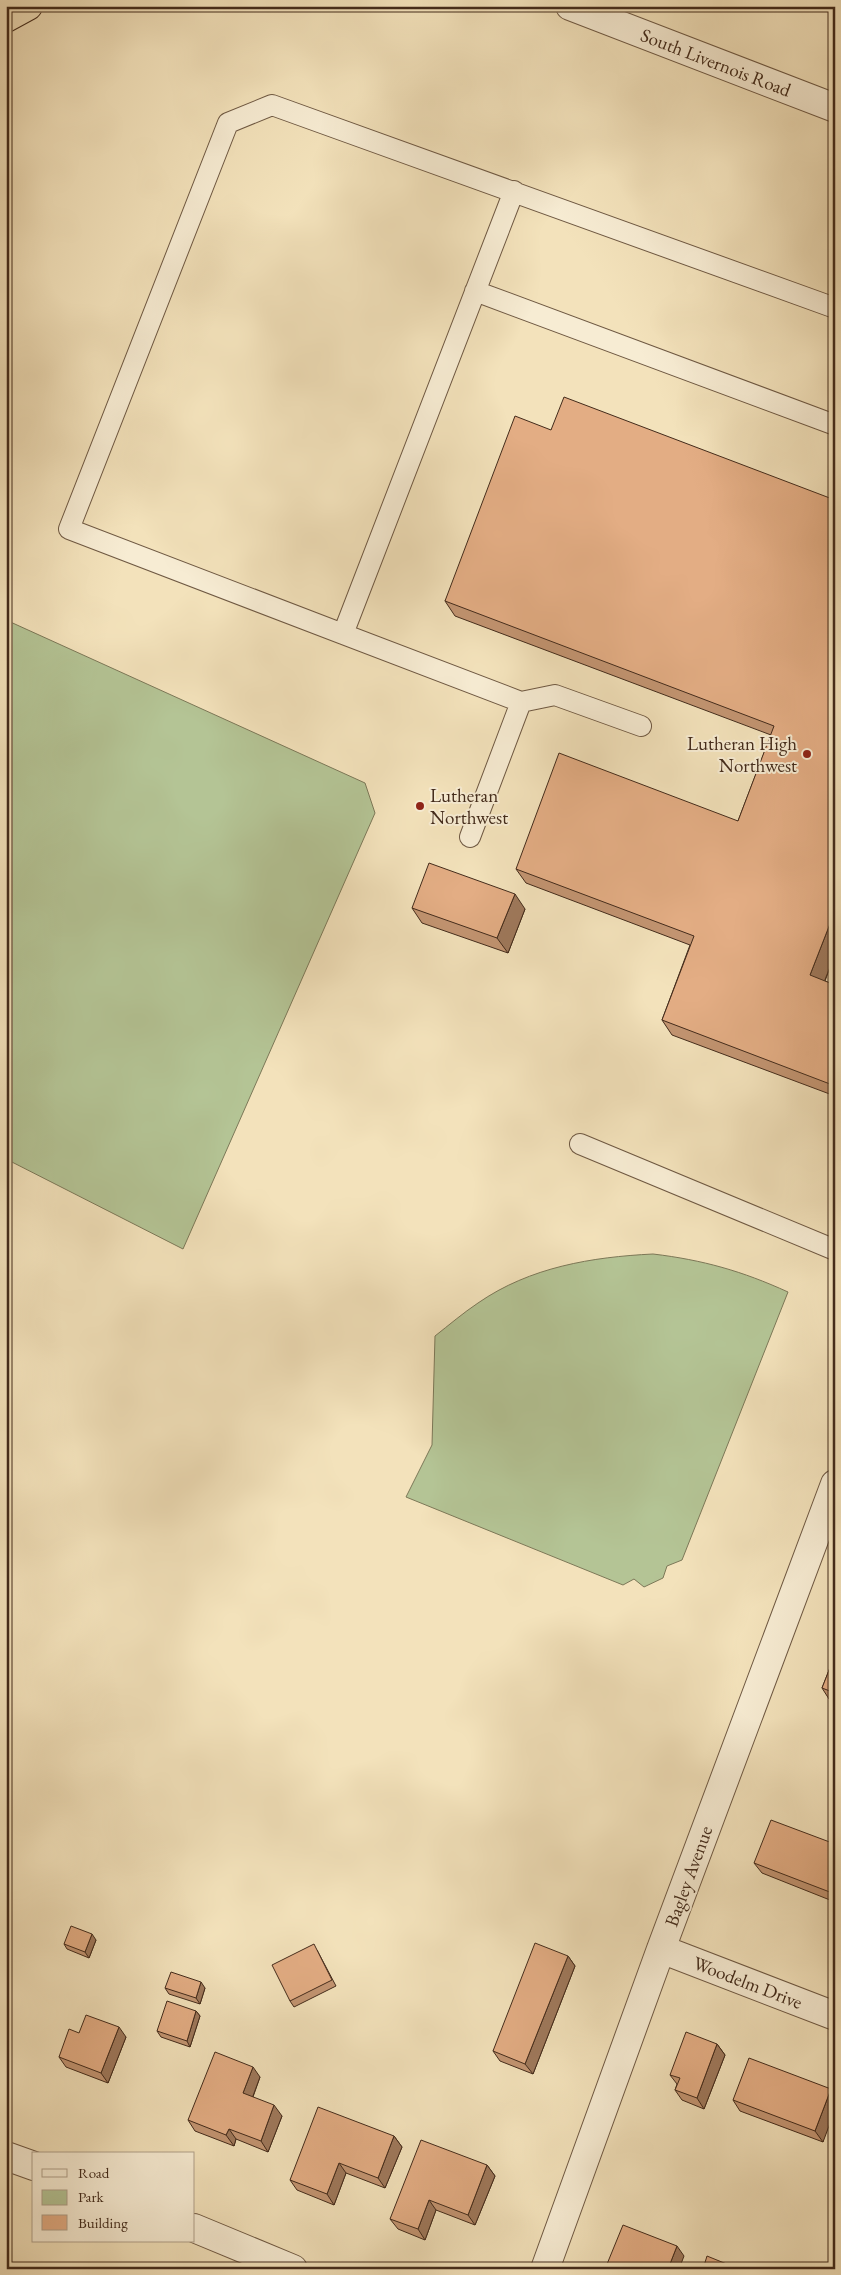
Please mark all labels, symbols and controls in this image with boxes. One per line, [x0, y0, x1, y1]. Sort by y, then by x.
street label: South Livernois Road [637, 22, 795, 103]
place label: Lutheran High Northwest [687, 731, 797, 778]
marker: Lutheran High Northwest [801, 748, 813, 760]
place label: Lutheran Northwest [430, 783, 508, 830]
marker: Lutheran Northwest [414, 800, 426, 812]
street label: Bagley Avenue [659, 1822, 718, 1930]
street label: Woodelm Drive [690, 1950, 806, 2015]
legend [32, 2152, 195, 2242]
text: Road [78, 2163, 110, 2182]
text: Park [78, 2187, 105, 2206]
text: Building [78, 2213, 128, 2232]

